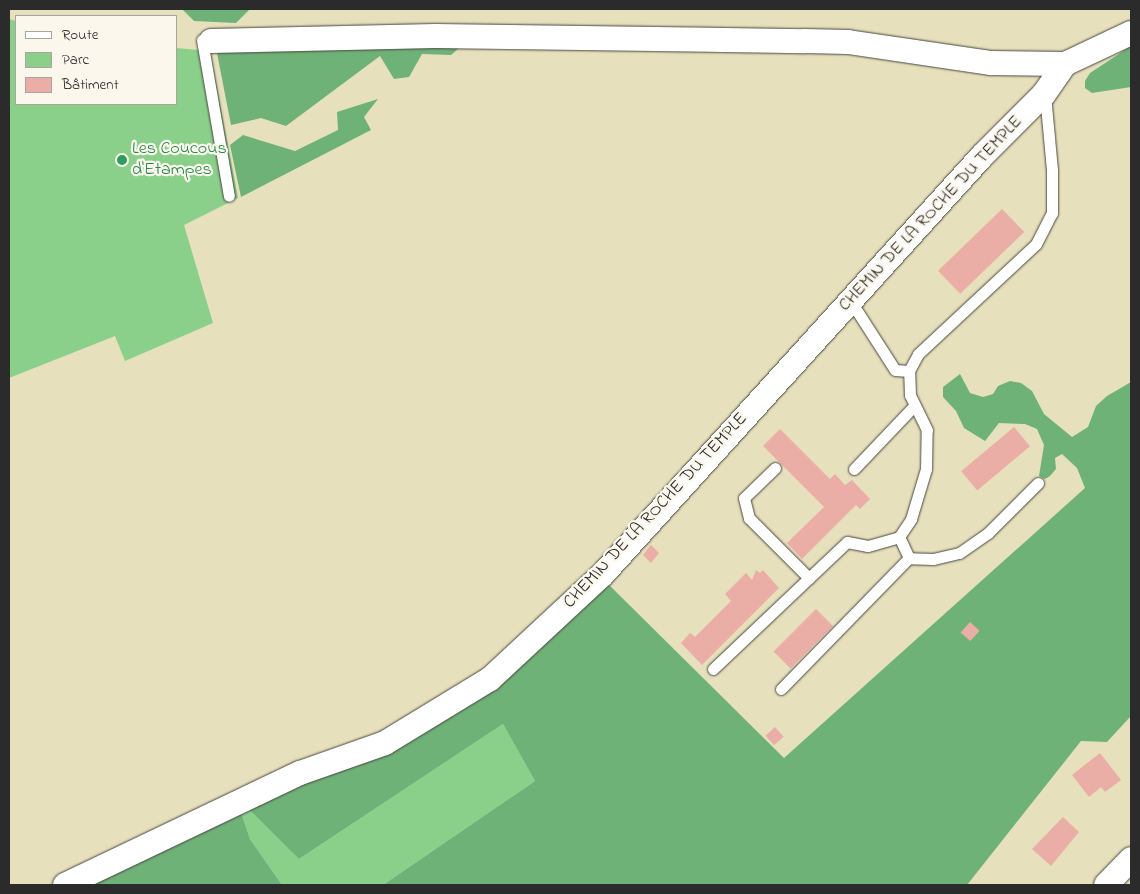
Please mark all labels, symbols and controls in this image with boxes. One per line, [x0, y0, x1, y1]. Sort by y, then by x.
legend [15, 15, 178, 105]
text: Route [62, 24, 98, 46]
text: Parc [62, 49, 89, 71]
text: Bâtiment [62, 74, 119, 96]
street label: CHEMIN DE LA ROCHE DU TEMPLE [835, 112, 1027, 316]
place label: Les Coucous d'Etampes [132, 139, 227, 182]
marker: Les Coucous d'Etampes [116, 154, 128, 166]
street label: CHEMIN DE LA ROCHE DU TEMPLE [560, 409, 752, 613]

